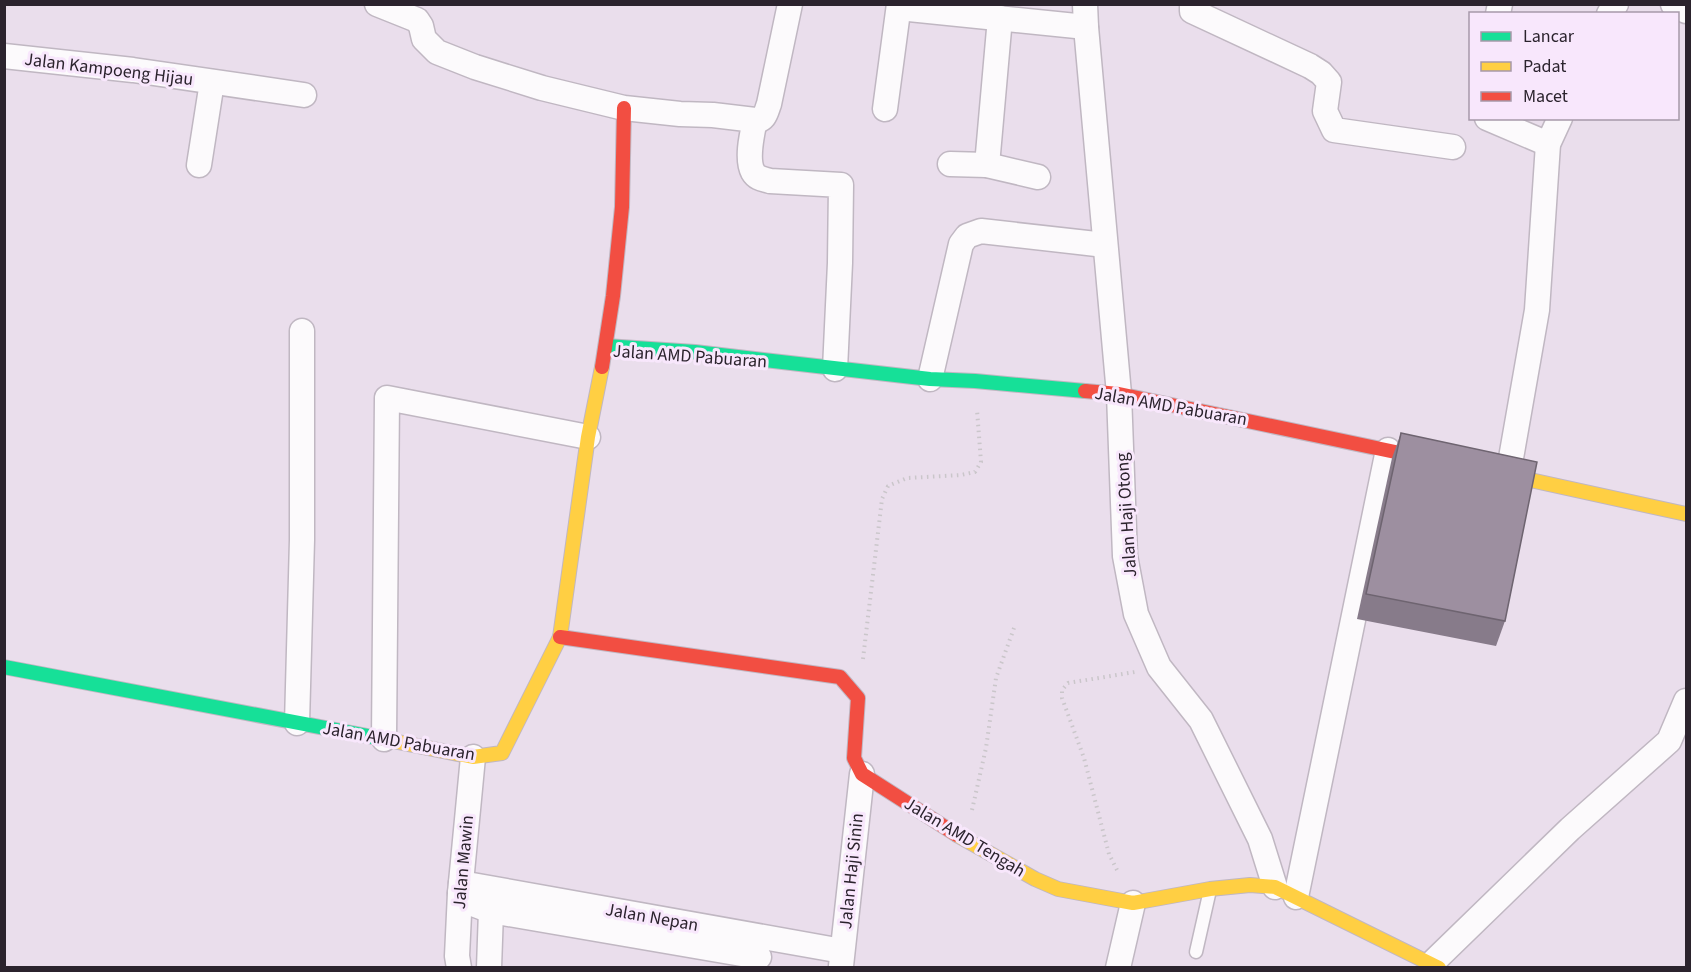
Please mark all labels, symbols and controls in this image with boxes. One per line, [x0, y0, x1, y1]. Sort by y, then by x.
legend [1469, 12, 1679, 120]
text: Lancar [1523, 24, 1575, 49]
street label: Jalan Kampoeng Hijau [23, 47, 195, 92]
text: Padat [1523, 54, 1566, 79]
text: Macet [1523, 84, 1568, 109]
street label: Jalan AMD Pabuaran [612, 339, 768, 374]
street label: Jalan AMD Pabuaran [1093, 381, 1249, 432]
street label: Jalan Haji Otong [1110, 452, 1143, 578]
street label: Jalan AMD Pabuaran [321, 716, 477, 767]
street label: Jalan AMD Tengah [899, 791, 1030, 883]
street label: Jalan Haji Sinin [833, 812, 870, 930]
street label: Jalan Mawin [447, 814, 480, 910]
street label: Jalan Nepan [603, 897, 700, 938]

